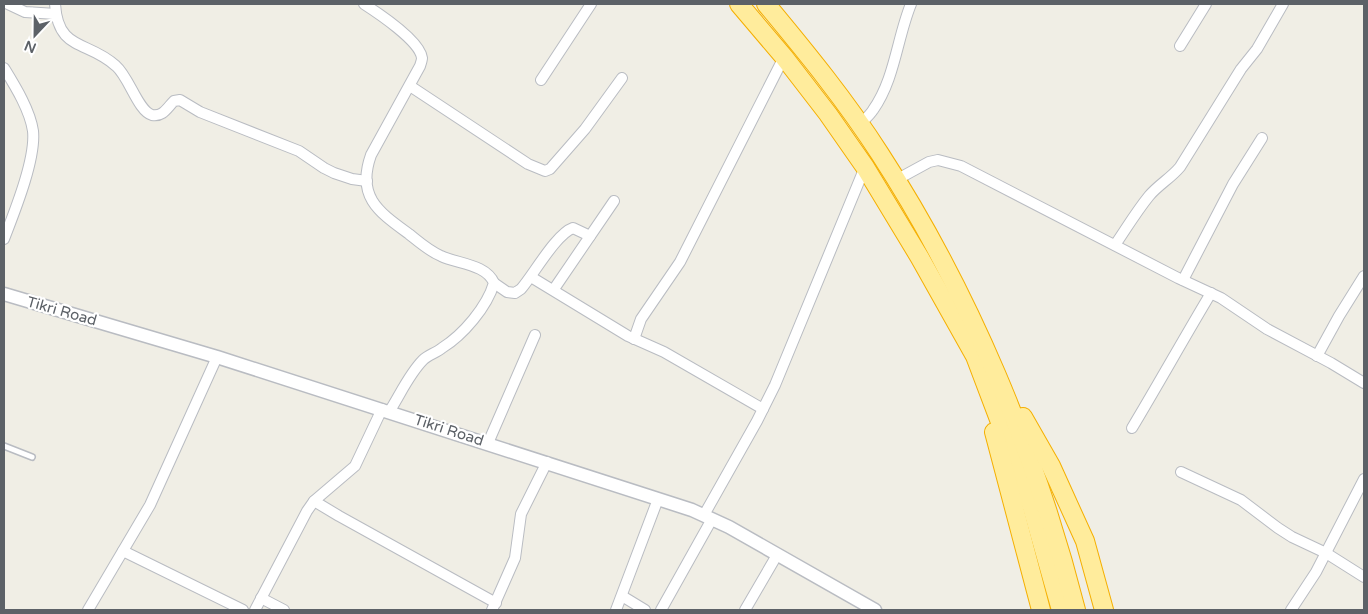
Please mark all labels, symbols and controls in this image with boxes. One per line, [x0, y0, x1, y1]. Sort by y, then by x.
north arrow [10, 10, 60, 60]
text: N [22, 37, 39, 57]
street label: Tikri Road [25, 292, 99, 330]
street label: Tikri Road [412, 410, 486, 450]

